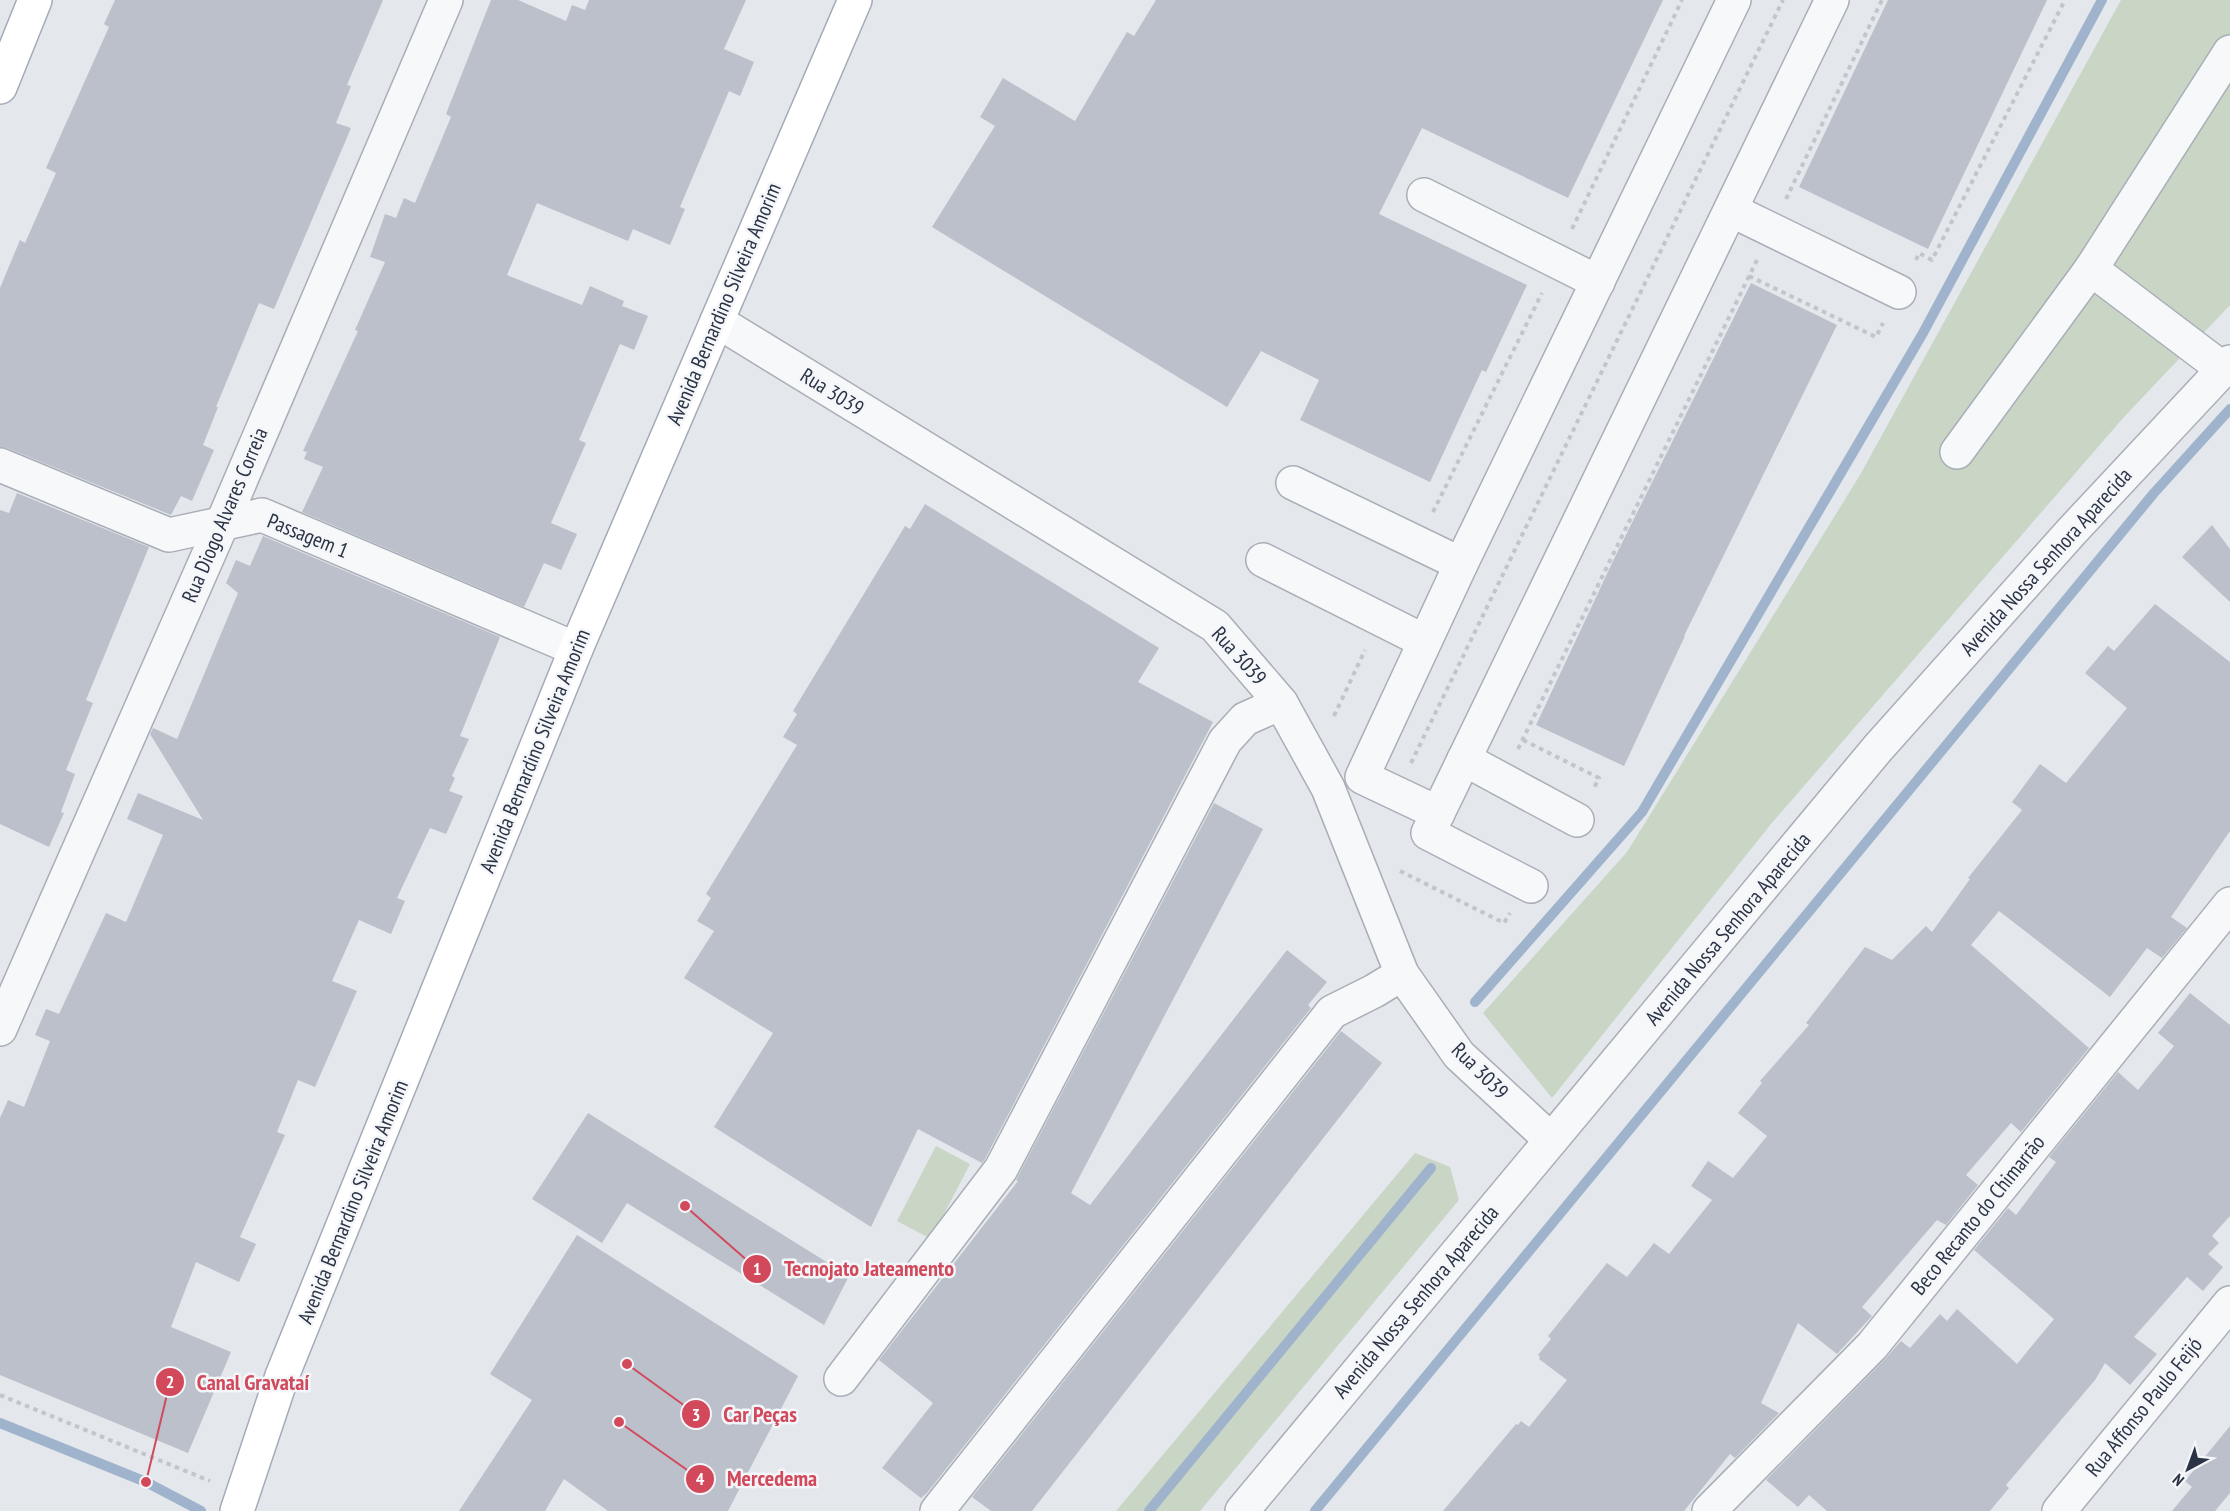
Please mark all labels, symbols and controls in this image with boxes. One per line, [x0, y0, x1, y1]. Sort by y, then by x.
street label: Avenida Bernardino Silveira Amorim [660, 179, 787, 429]
street label: Rua 3039 [795, 362, 869, 422]
street label: Rua Diogo Alvares Correia [176, 423, 274, 606]
street label: Avenida Nossa Senhora Aparecida [1954, 462, 2137, 661]
street label: Passagem 1 [264, 507, 353, 564]
street label: Rua 3039 [1206, 621, 1273, 691]
street label: Avenida Bernardino Silveira Amorim [473, 625, 596, 877]
street label: Avenida Nossa Senhora Aparecida [1639, 827, 1816, 1031]
street label: Rua 3039 [1446, 1036, 1515, 1105]
street label: Avenida Bernardino Silveira Amorim [291, 1076, 414, 1328]
street label: Beco Recanto do Chimarrão [1905, 1129, 2050, 1300]
street label: Avenida Nossa Senhora Aparecida [1327, 1200, 1504, 1404]
callout: Tecnojato Jateamento [742, 1249, 966, 1289]
text: Tecnojato Jateamento [784, 1254, 954, 1282]
text: 1 [753, 1257, 761, 1280]
street label: Rua Affonso Paulo Feijó [2079, 1332, 2208, 1482]
callout: Canal Gravataí [155, 1362, 321, 1402]
text: Canal Gravataí [197, 1368, 309, 1396]
text: 2 [166, 1370, 174, 1393]
callout: Car Peças [681, 1394, 809, 1434]
text: Car Peças [723, 1400, 797, 1428]
text: 3 [692, 1403, 700, 1426]
north arrow [2158, 1439, 2218, 1499]
callout: Mercedema [685, 1459, 829, 1499]
text: Mercedema [727, 1464, 817, 1492]
text: 4 [696, 1467, 705, 1490]
text: N [2168, 1470, 2188, 1491]

